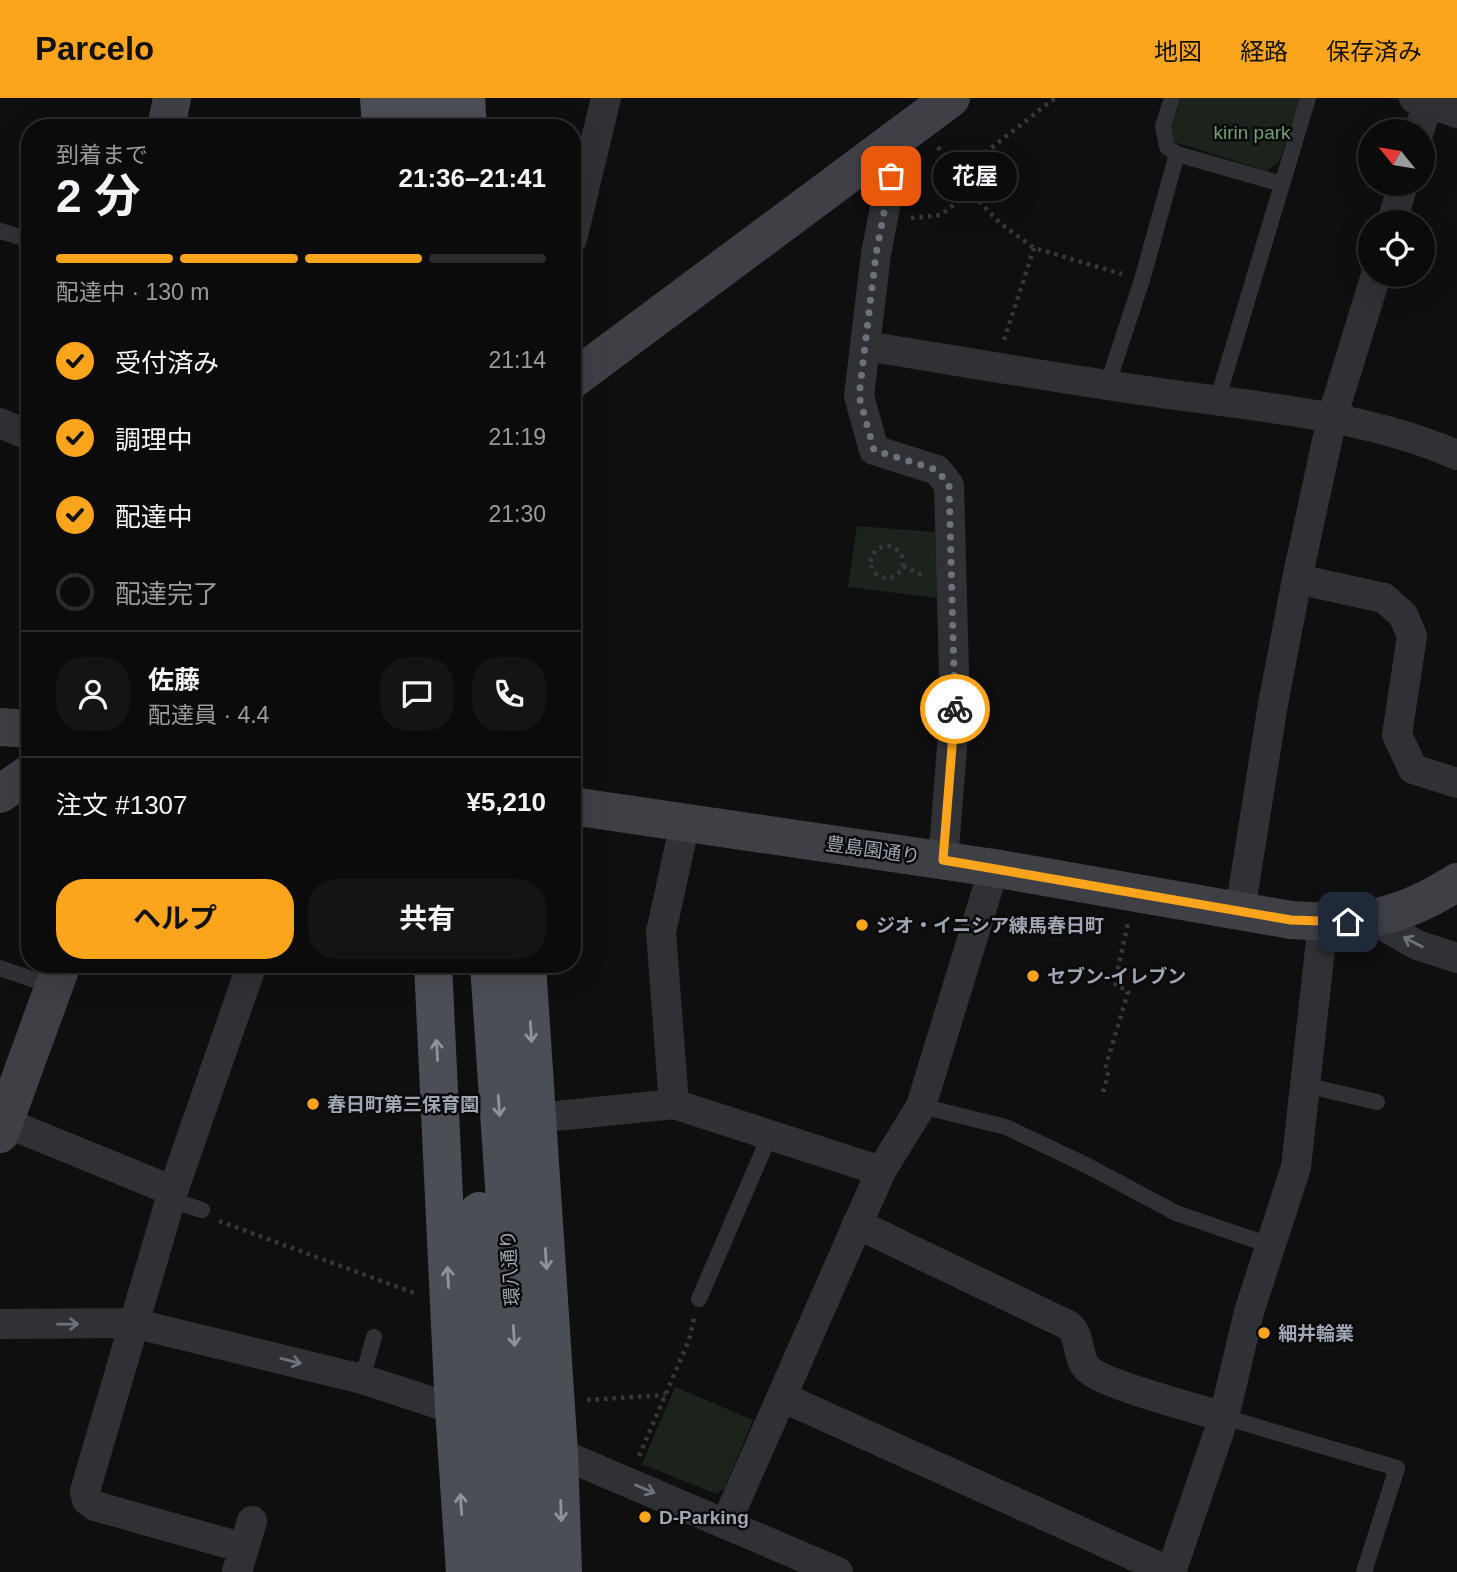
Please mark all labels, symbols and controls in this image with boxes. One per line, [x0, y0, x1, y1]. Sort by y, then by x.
text: Parcelo [35, 30, 154, 67]
text: 地図 [1154, 38, 1202, 65]
text: 経路 [1240, 38, 1288, 65]
text: 保存済み [1326, 38, 1422, 65]
north arrow [1358, 119, 1435, 196]
map controls [1358, 119, 1435, 287]
park label: kirin park [1213, 122, 1291, 143]
text: 到着まで [56, 142, 148, 168]
pin [861, 146, 921, 206]
callout: 花屋 [933, 152, 1017, 200]
icon: bag [872, 157, 910, 195]
text: 21:36–21:41 [399, 163, 546, 193]
text: 花屋 [952, 163, 998, 189]
text: 2 分 [56, 170, 140, 222]
button: locate [1358, 210, 1435, 287]
text: 配達中 · 130 m [56, 279, 209, 305]
icon: check [56, 342, 94, 380]
text: 21:14 [488, 347, 546, 373]
text: 受付済み [115, 348, 219, 378]
icon: check [56, 419, 94, 457]
text: 21:19 [488, 424, 546, 450]
text: 調理中 [115, 425, 193, 455]
icon: check [56, 496, 94, 534]
text: 21:30 [488, 501, 546, 527]
text: 配達中 [115, 502, 193, 532]
text: 配達完了 [115, 579, 219, 609]
button: person [56, 657, 130, 731]
button: chat [380, 657, 454, 731]
button: phone [472, 657, 546, 731]
text: 佐藤 [148, 665, 200, 695]
courier [920, 674, 990, 744]
icon: bike [936, 690, 974, 728]
text: 配達員 · 4.4 [148, 702, 269, 728]
text: ¥5,210 [466, 787, 546, 817]
text: 注文 #1307 [56, 790, 188, 820]
street label: 豊島園通り [824, 833, 922, 867]
button: ヘルプ [56, 879, 294, 959]
button: 共有 [308, 879, 546, 959]
pin [1318, 892, 1378, 952]
icon: home [1329, 903, 1367, 941]
place label: ジオ・イニシア練馬春日町 [876, 915, 1104, 936]
marker: ジオ・イニシア練馬春日町 [854, 917, 870, 933]
one-way arrow [1403, 935, 1424, 948]
place label: セブン-イレブン [1047, 966, 1186, 987]
marker: セブン-イレブン [1025, 968, 1041, 984]
one-way arrow [525, 1021, 538, 1043]
one-way arrow [431, 1038, 444, 1061]
place label: 春日町第三保育園 [327, 1094, 479, 1115]
one-way arrow [493, 1094, 506, 1116]
marker: 春日町第三保育園 [305, 1096, 321, 1112]
street label: 環八通り [497, 1229, 523, 1307]
one-way arrow [540, 1248, 553, 1271]
one-way arrow [442, 1266, 455, 1289]
one-way arrow [56, 1317, 79, 1330]
place label: 細井輪業 [1278, 1323, 1354, 1344]
one-way arrow [508, 1325, 521, 1347]
marker: 細井輪業 [1256, 1325, 1272, 1341]
one-way arrow [279, 1355, 302, 1369]
one-way arrow [634, 1483, 655, 1496]
one-way arrow [454, 1493, 467, 1516]
one-way arrow [555, 1499, 568, 1522]
place label: D-Parking [659, 1507, 749, 1528]
marker: D-Parking [637, 1509, 653, 1525]

